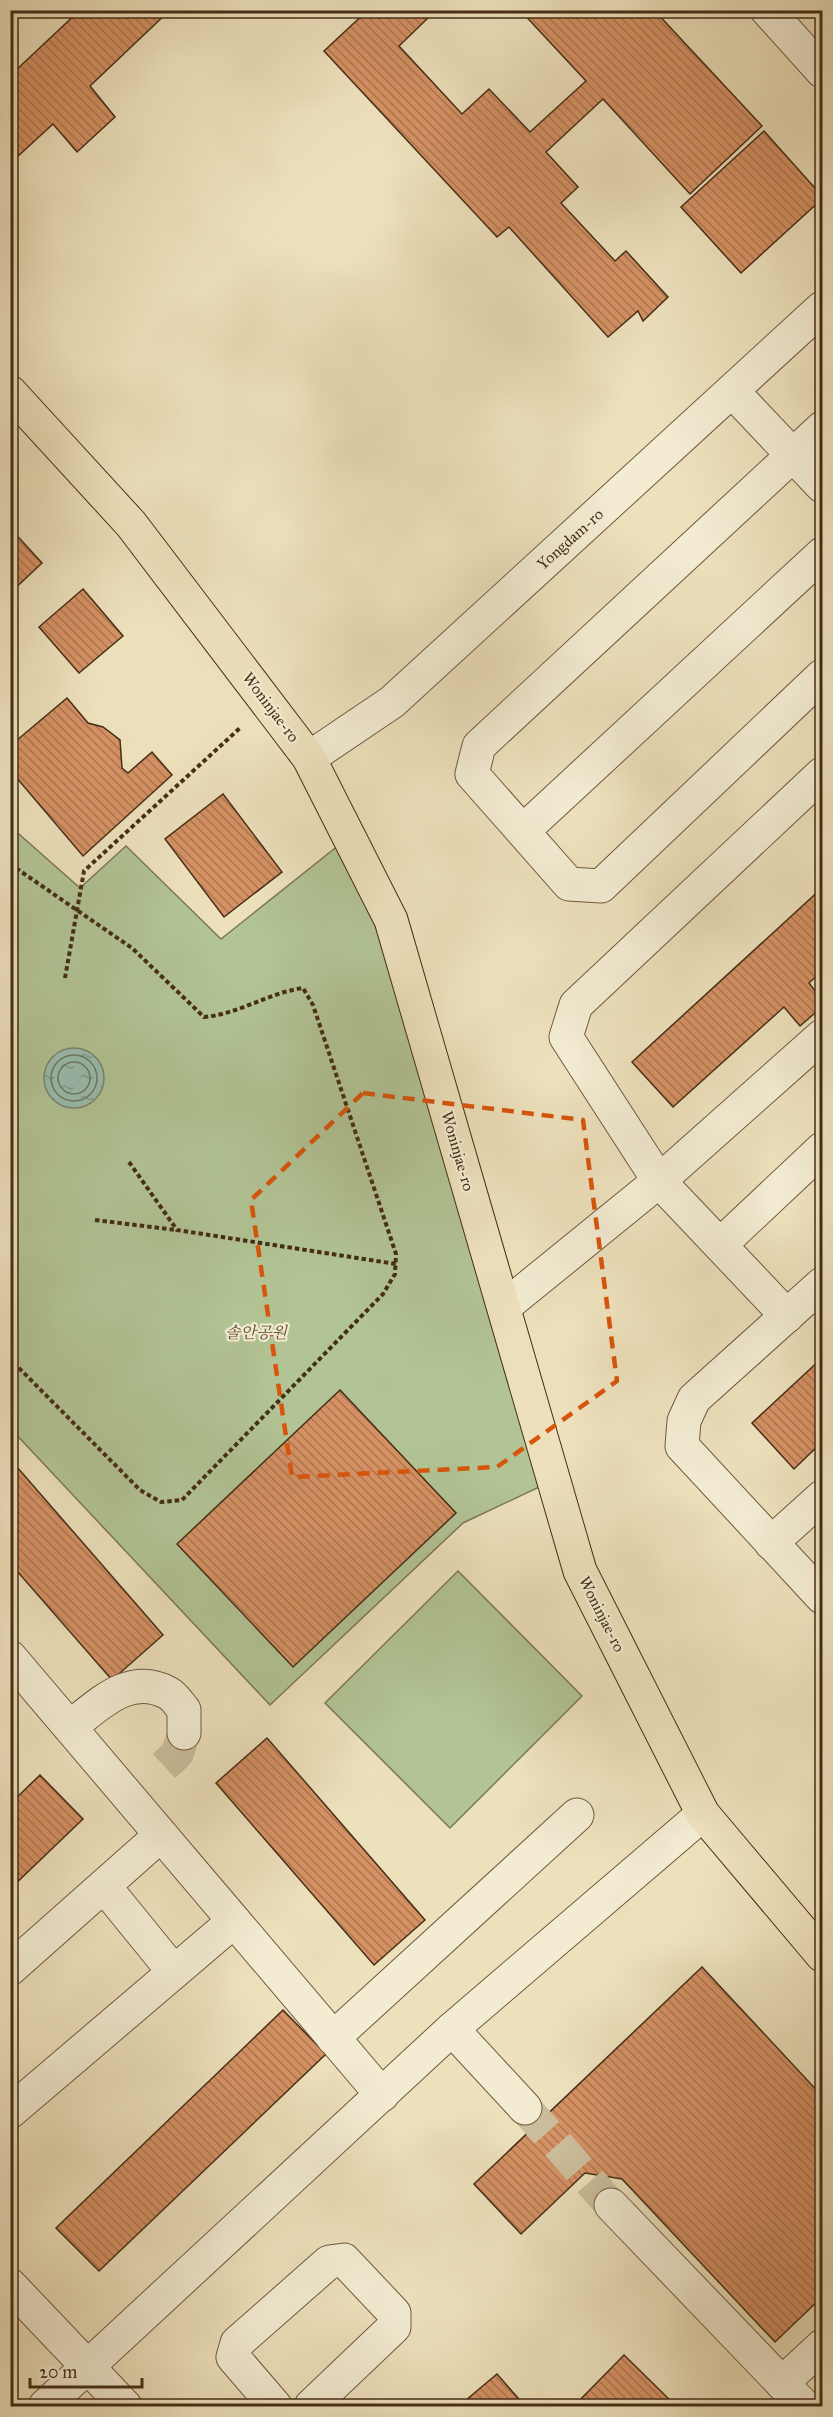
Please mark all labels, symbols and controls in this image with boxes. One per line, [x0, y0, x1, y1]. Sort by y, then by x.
street label: Yongdam-ro [533, 504, 608, 574]
street label: Woninjae-ro [239, 668, 303, 746]
street label: Woninjae-ro [438, 1109, 478, 1193]
park label: 솔안공원 [225, 1323, 288, 1342]
street label: Woninjae-ro [575, 1573, 629, 1655]
scale bar [30, 2351, 142, 2389]
text: 20 m [39, 2361, 77, 2383]

